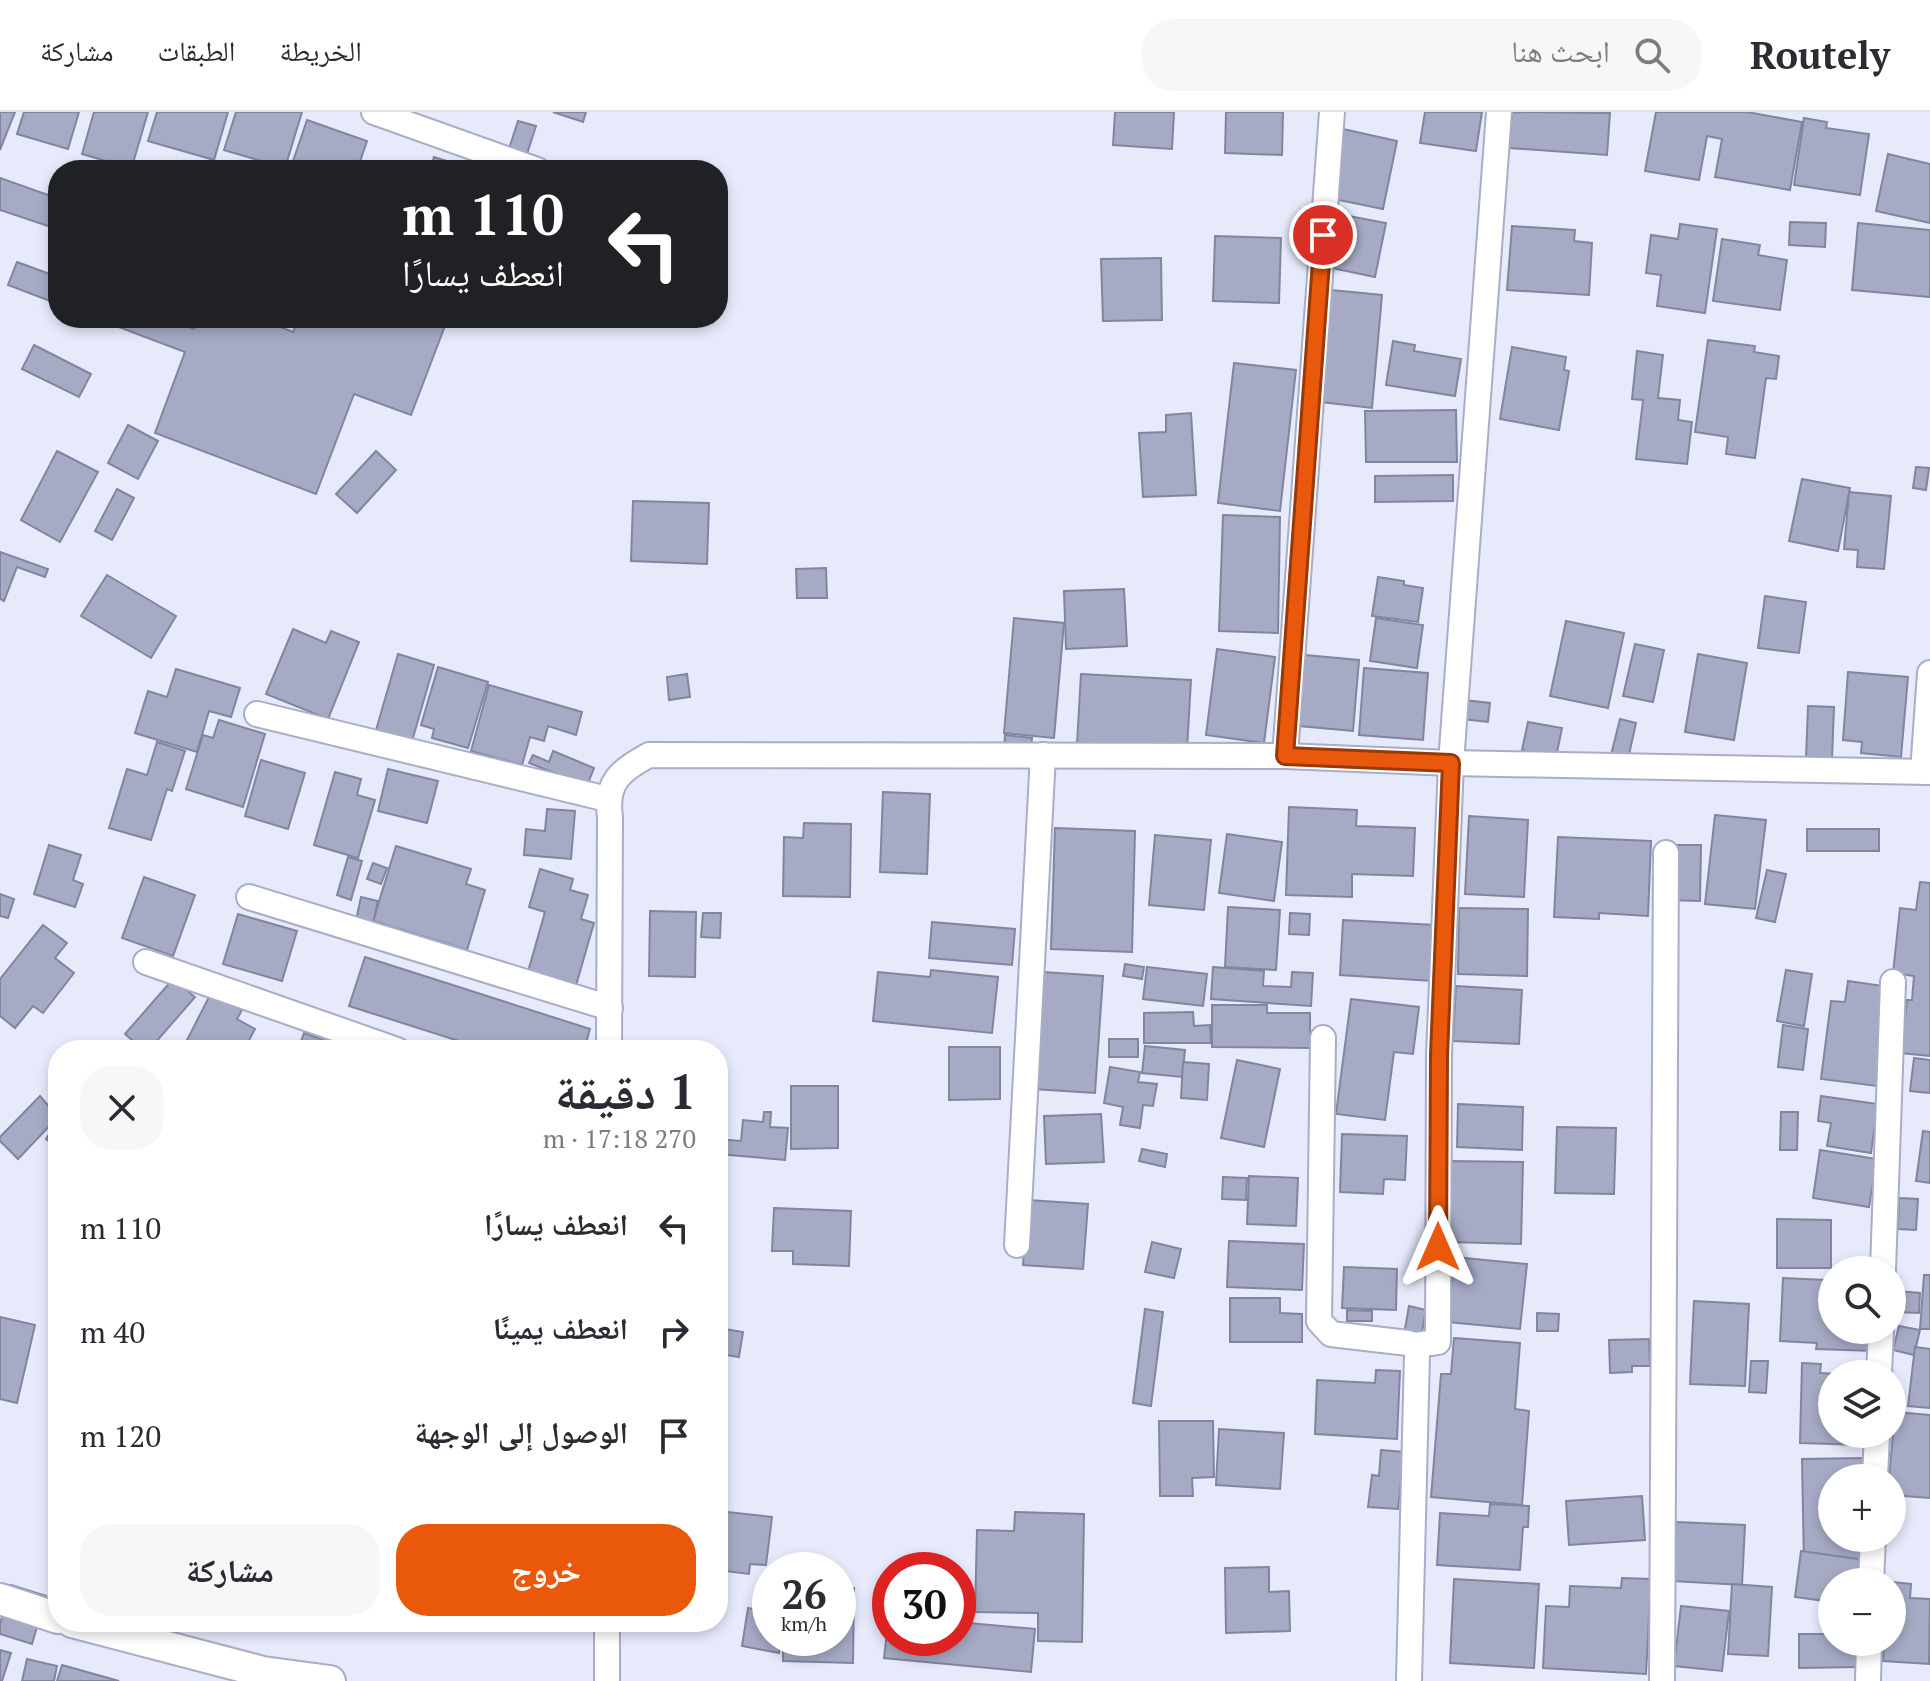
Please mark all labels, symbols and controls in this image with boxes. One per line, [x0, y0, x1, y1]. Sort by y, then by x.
search box [1142, 19, 1702, 91]
text: Routely [1750, 30, 1890, 80]
text: ابحث هنا [1511, 31, 1610, 71]
text: مشاركة [40, 32, 114, 69]
text: الطبقات [158, 32, 235, 69]
text: الخريطة [279, 32, 362, 69]
icon: search [1630, 33, 1674, 77]
text: 110 m [402, 177, 564, 251]
icon: left [592, 192, 696, 296]
pin [1289, 201, 1357, 269]
icon: arrive [1301, 213, 1345, 257]
text: انعطف يسارًا [402, 249, 564, 296]
text: 1 دقيقة [555, 1059, 696, 1123]
button: close [80, 1066, 164, 1150]
text: 270 m · 17:18 [543, 1121, 696, 1155]
text: انعطف يسارًا [484, 1204, 628, 1244]
position arrow [1396, 1205, 1480, 1289]
icon: left [652, 1206, 696, 1250]
text: 110 m [80, 1208, 161, 1248]
map controls [1818, 1256, 1906, 1656]
button: search [1818, 1256, 1906, 1344]
text: انعطف يمينًا [493, 1308, 628, 1348]
icon: right [652, 1310, 696, 1354]
text: 40 m [80, 1312, 145, 1352]
button: layers [1818, 1360, 1906, 1448]
text: الوصول إلى الوجهة [415, 1412, 628, 1452]
icon: arrive [652, 1414, 696, 1458]
text: 120 m [80, 1416, 161, 1456]
button: + [1818, 1464, 1906, 1552]
button: مشاركة [80, 1524, 380, 1616]
button: خروج [396, 1524, 696, 1616]
speed limit sign: 30 [872, 1552, 976, 1656]
text: 26 [781, 1567, 827, 1620]
button: − [1818, 1568, 1906, 1656]
text: km/h [781, 1610, 827, 1637]

